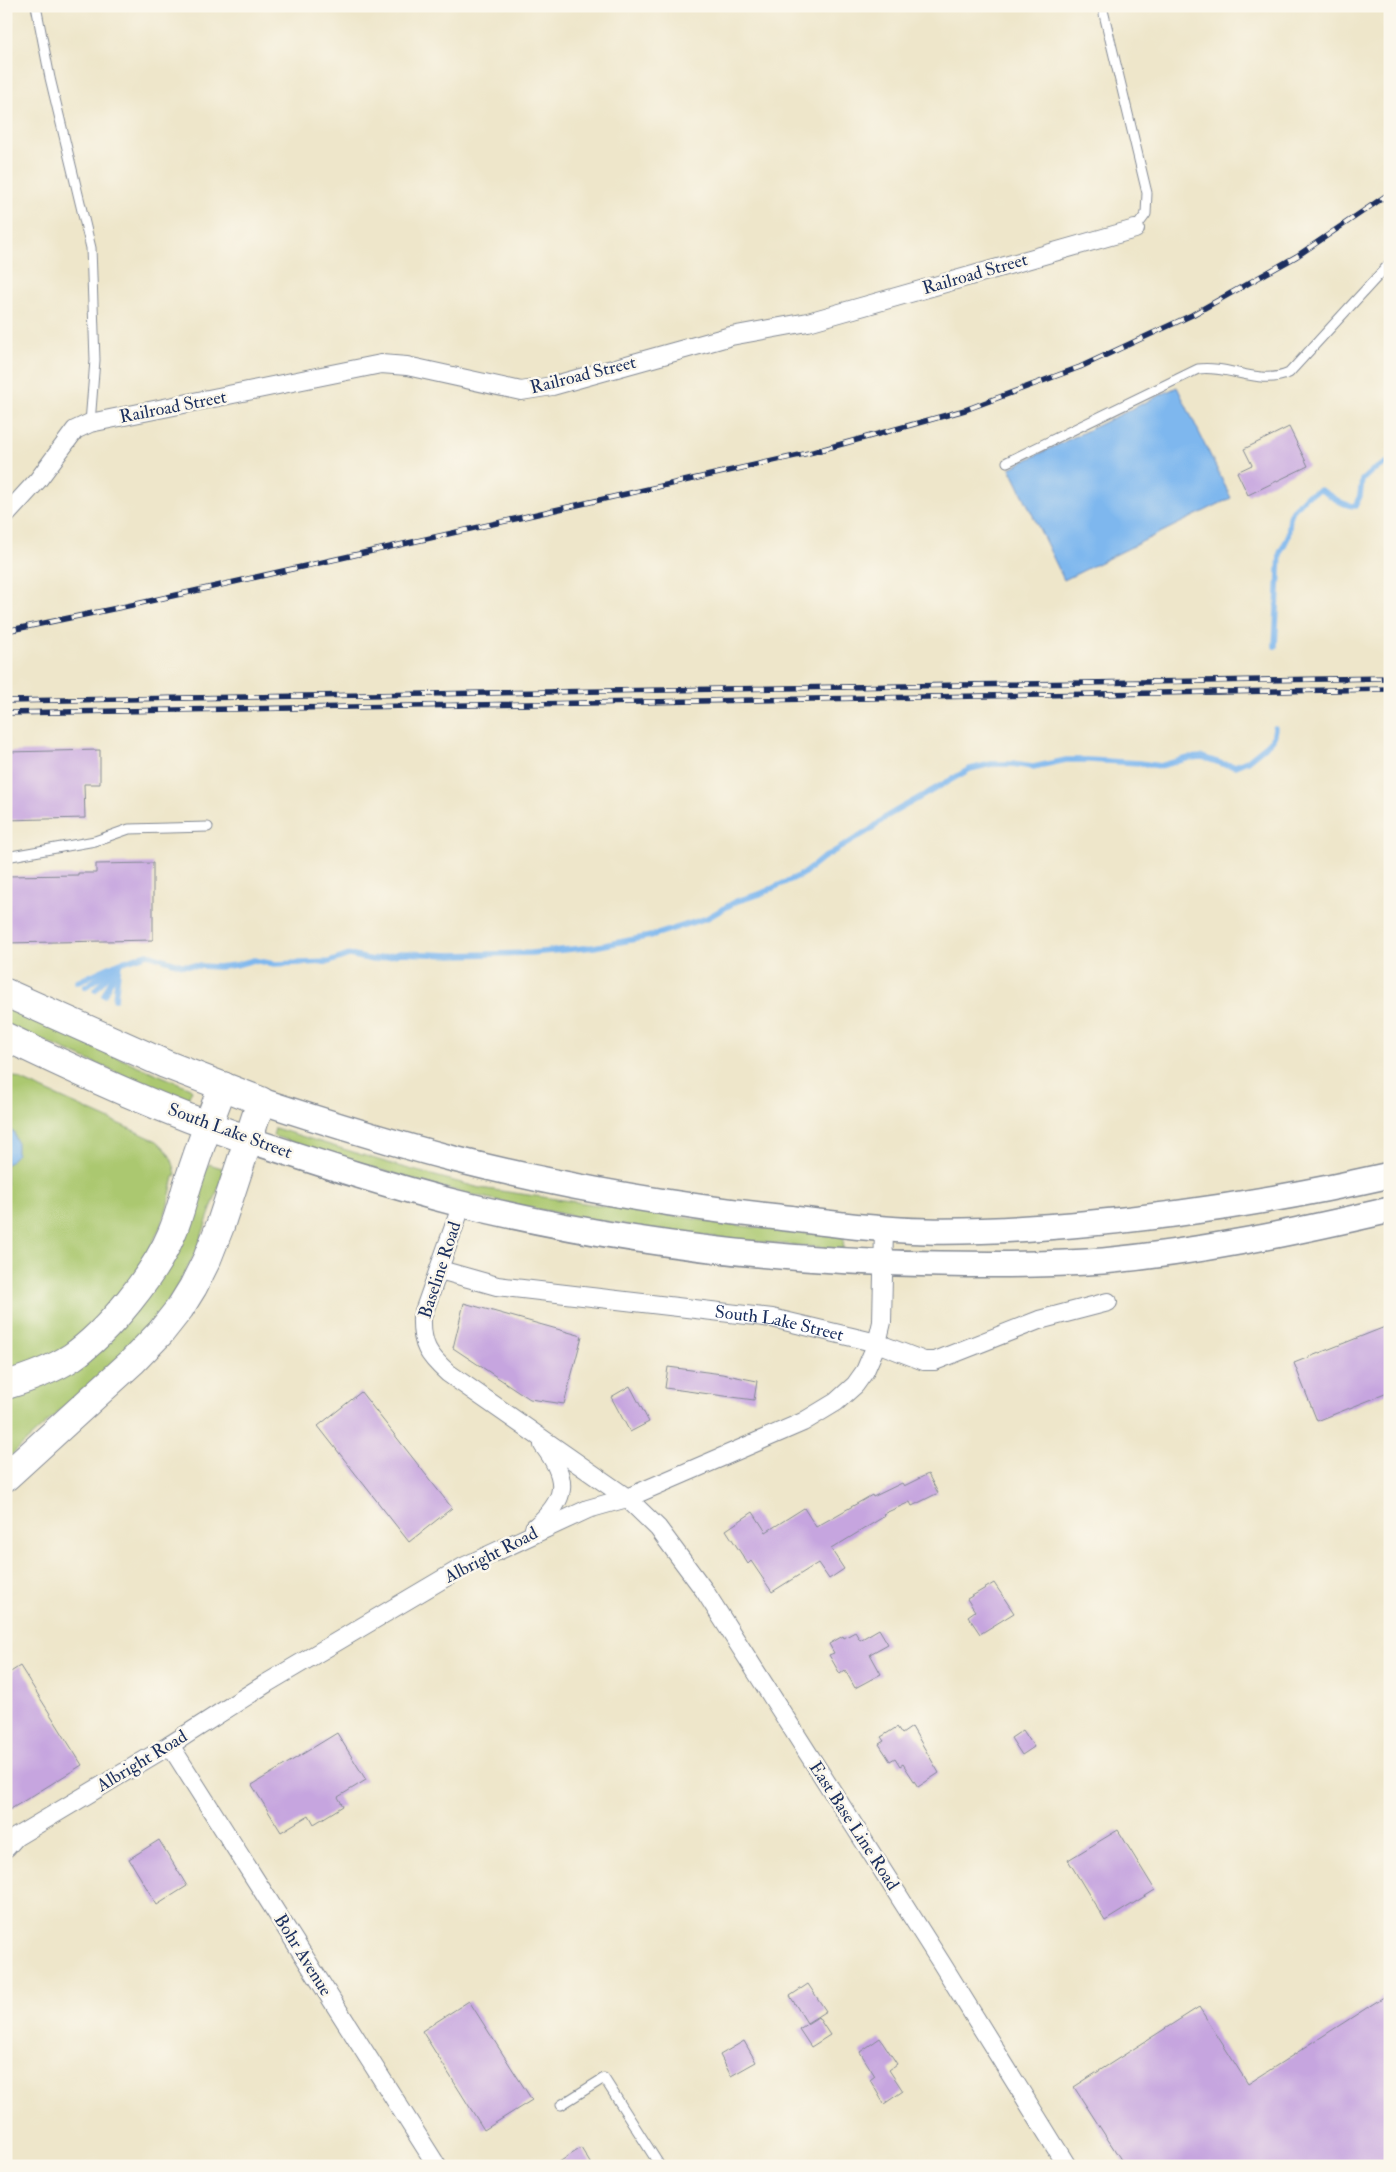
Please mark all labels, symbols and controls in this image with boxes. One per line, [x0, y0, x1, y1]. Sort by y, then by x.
street label: Railroad Street [920, 248, 1030, 300]
street label: Railroad Street [528, 351, 639, 399]
street label: Railroad Street [118, 385, 229, 429]
street label: South Lake Street [165, 1098, 295, 1164]
street label: Baseline Road [414, 1219, 467, 1321]
street label: South Lake Street [714, 1300, 846, 1346]
street label: Albright Road [440, 1522, 542, 1589]
street label: Albright Road [92, 1725, 192, 1798]
street label: East Base Line Road [804, 1757, 904, 1895]
street label: Bohr Avenue [269, 1910, 337, 2001]

